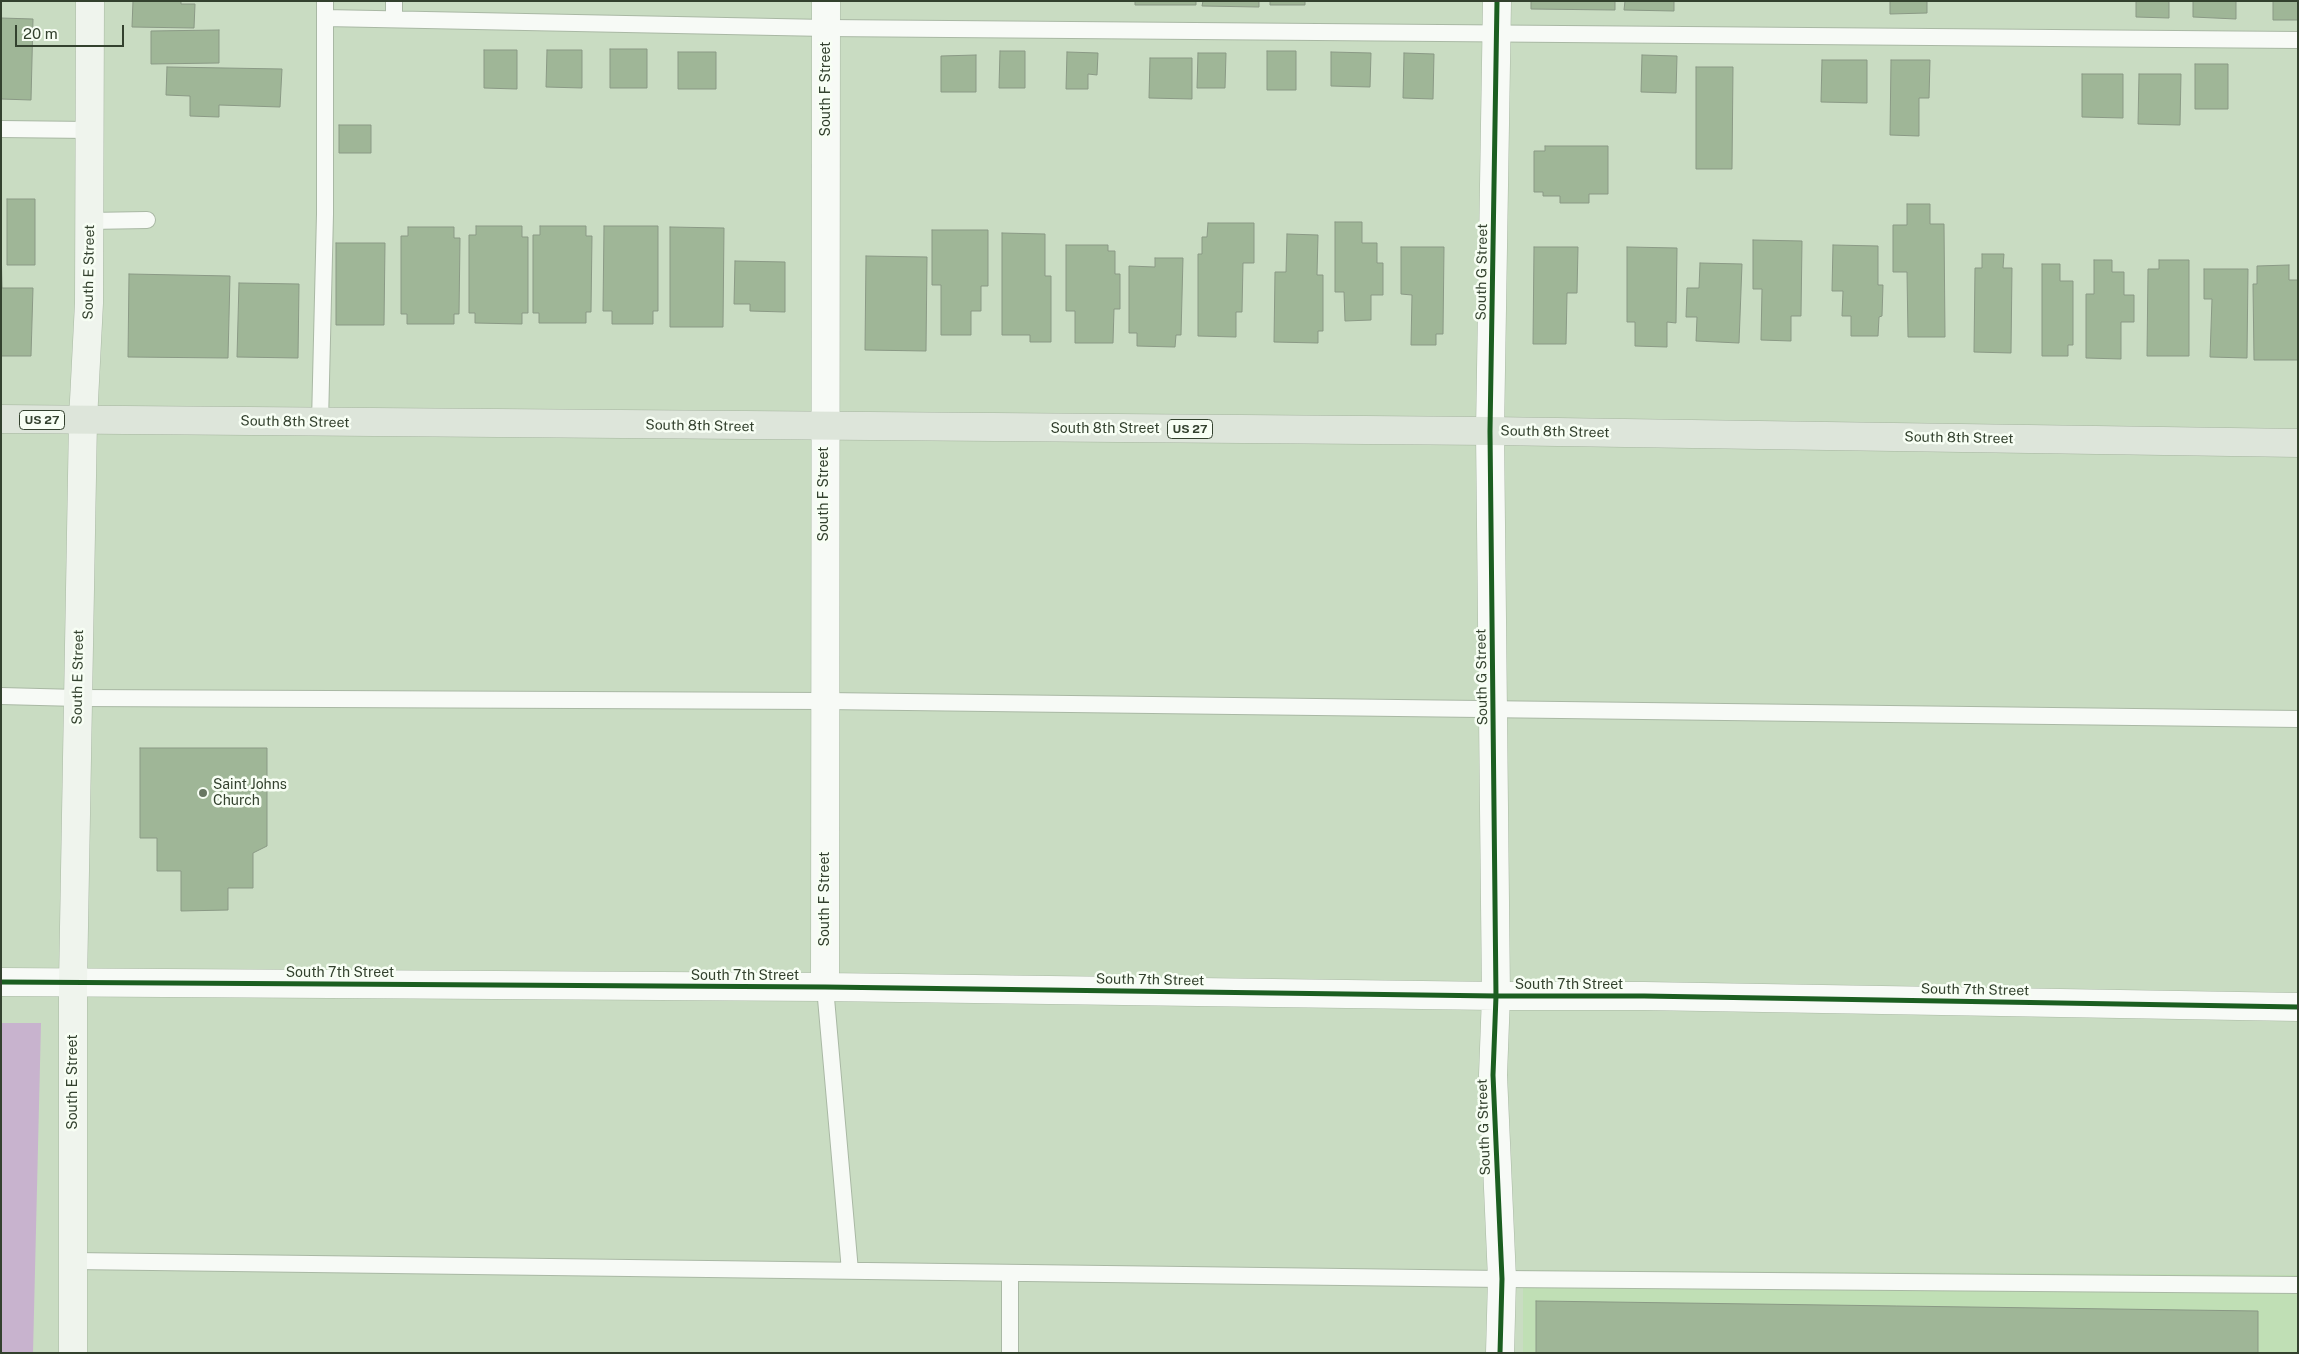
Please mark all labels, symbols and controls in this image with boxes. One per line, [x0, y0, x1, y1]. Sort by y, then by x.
scale bar [18, 15, 126, 47]
text: 20 m [23, 25, 58, 42]
street label: South F Street [818, 42, 834, 136]
street label: South G Street [1473, 223, 1491, 321]
street label: South E Street [80, 224, 98, 320]
road number: US 27 [20, 410, 64, 430]
street label: South 8th Street [240, 413, 350, 431]
street label: South 8th Street [645, 417, 755, 435]
road number: US 27 [1168, 419, 1212, 438]
street label: South 8th Street [1050, 421, 1160, 437]
street label: South 8th Street [1500, 423, 1610, 441]
street label: South 8th Street [1904, 429, 2014, 447]
street label: South F Street [816, 447, 832, 541]
street label: South G Street [1473, 628, 1491, 726]
street label: South E Street [69, 629, 87, 725]
place label: Saint Johns Church [213, 777, 287, 810]
marker: Saint Johns Church [197, 787, 209, 799]
street label: South F Street [817, 852, 833, 946]
street label: South 7th Street [286, 965, 394, 981]
street label: South 7th Street [691, 968, 799, 984]
street label: South 7th Street [1096, 971, 1204, 989]
street label: South 7th Street [1515, 977, 1623, 993]
street label: South 7th Street [1921, 981, 2029, 999]
street label: South E Street [65, 1034, 81, 1130]
street label: South G Street [1474, 1078, 1494, 1176]

